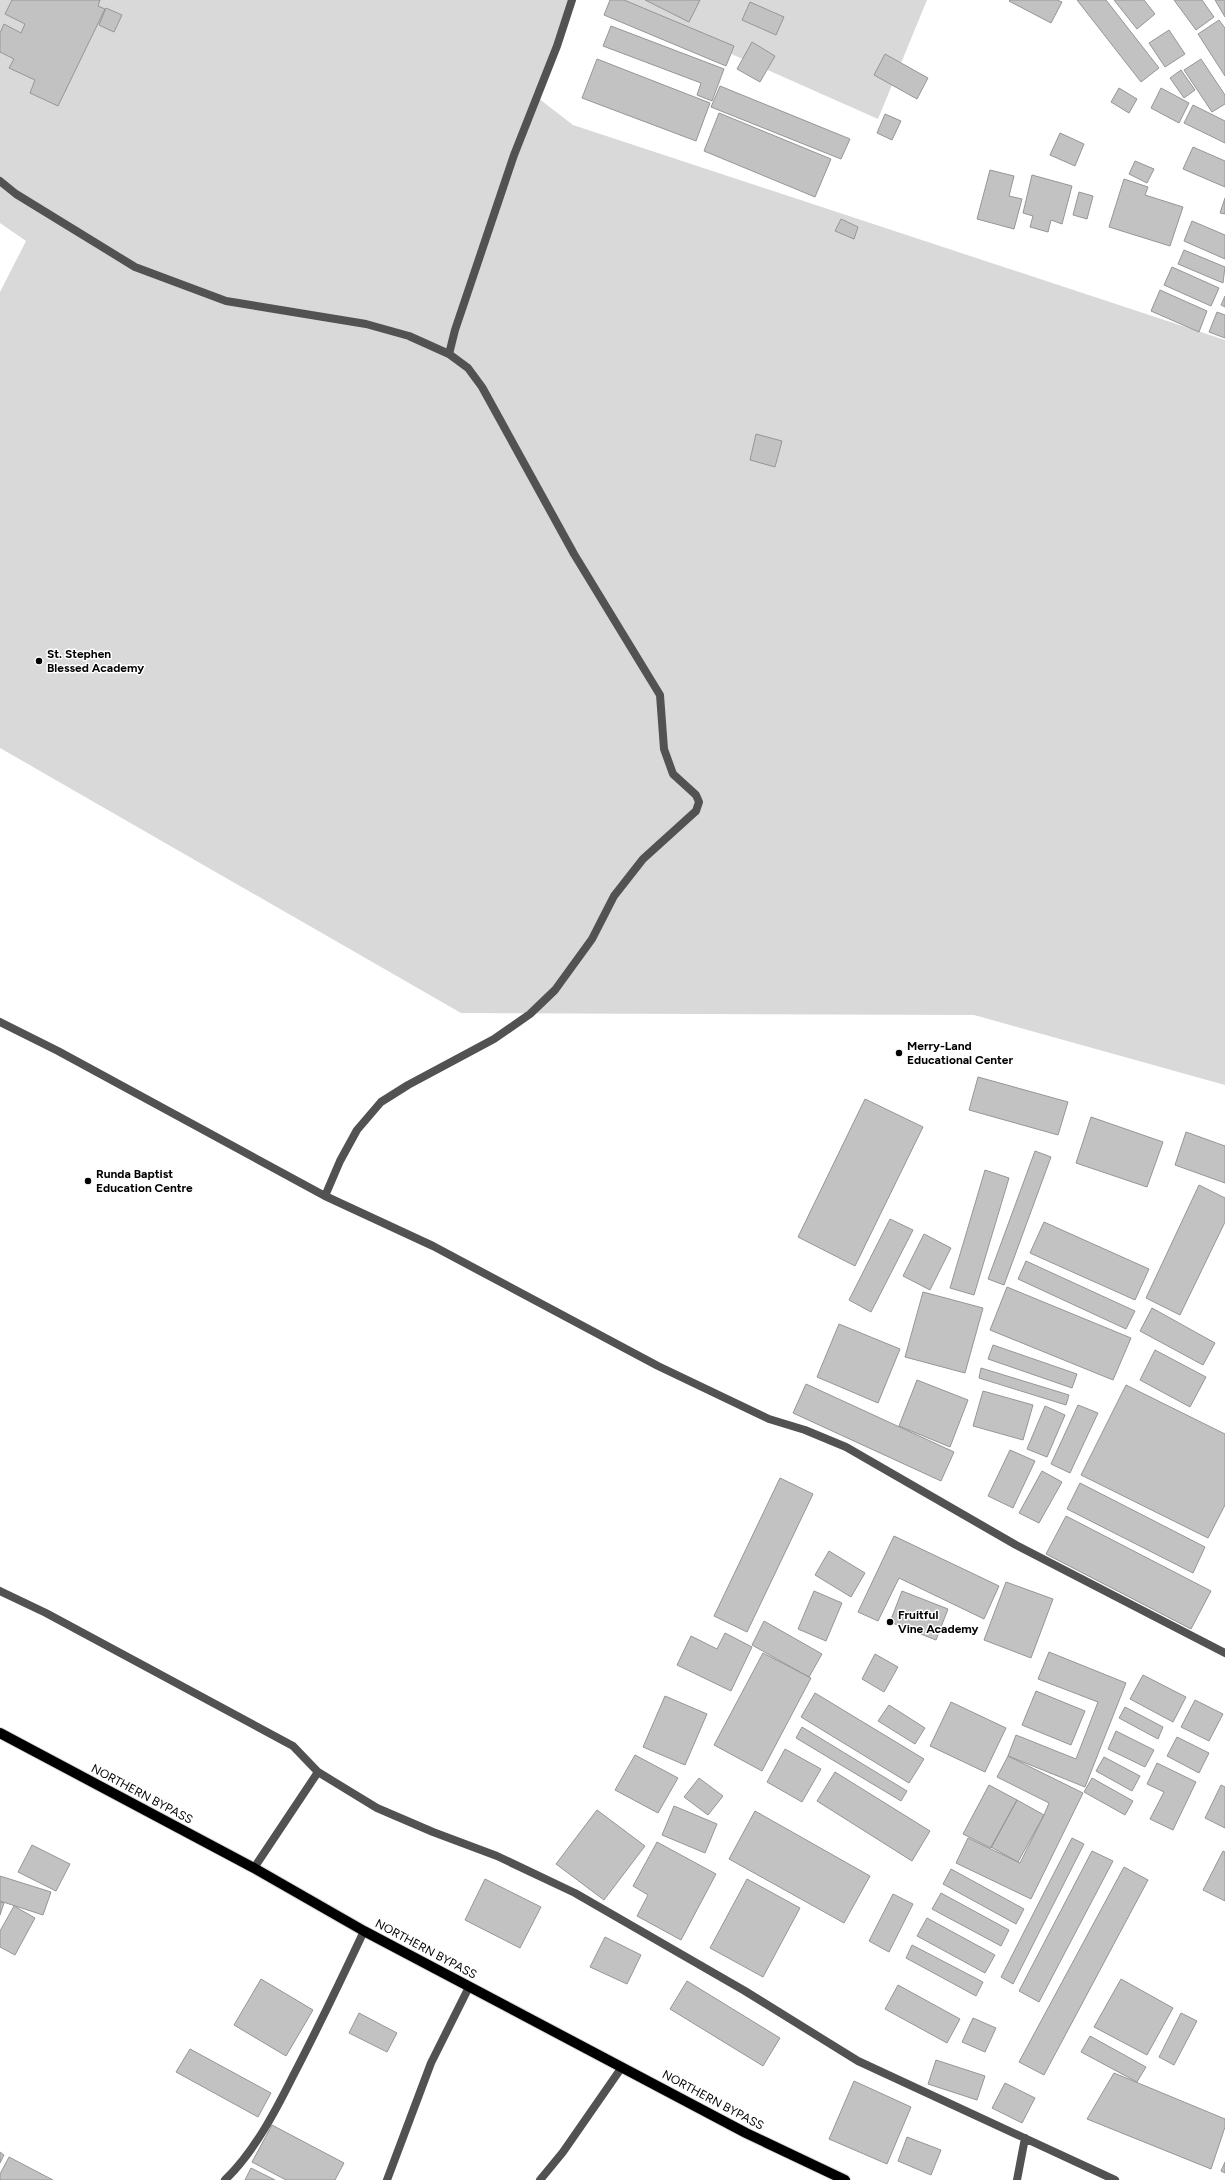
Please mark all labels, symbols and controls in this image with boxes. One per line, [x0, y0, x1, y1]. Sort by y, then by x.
place label: St. Stephen Blessed Academy [47, 647, 144, 675]
marker: St. Stephen Blessed Academy [34, 656, 44, 666]
place label: Merry-Land Educational Center [907, 1039, 1013, 1067]
marker: Merry-Land Educational Center [894, 1048, 904, 1058]
place label: Runda Baptist Education Centre [96, 1167, 193, 1195]
marker: Runda Baptist Education Centre [83, 1176, 93, 1186]
place label: Fruitful Vine Academy [898, 1608, 979, 1636]
marker: Fruitful Vine Academy [885, 1617, 895, 1627]
street label: NORTHERN BYPASS [89, 1761, 195, 1827]
street label: NORTHERN BYPASS [373, 1916, 479, 1982]
street label: NORTHERN BYPASS [660, 2067, 766, 2133]

